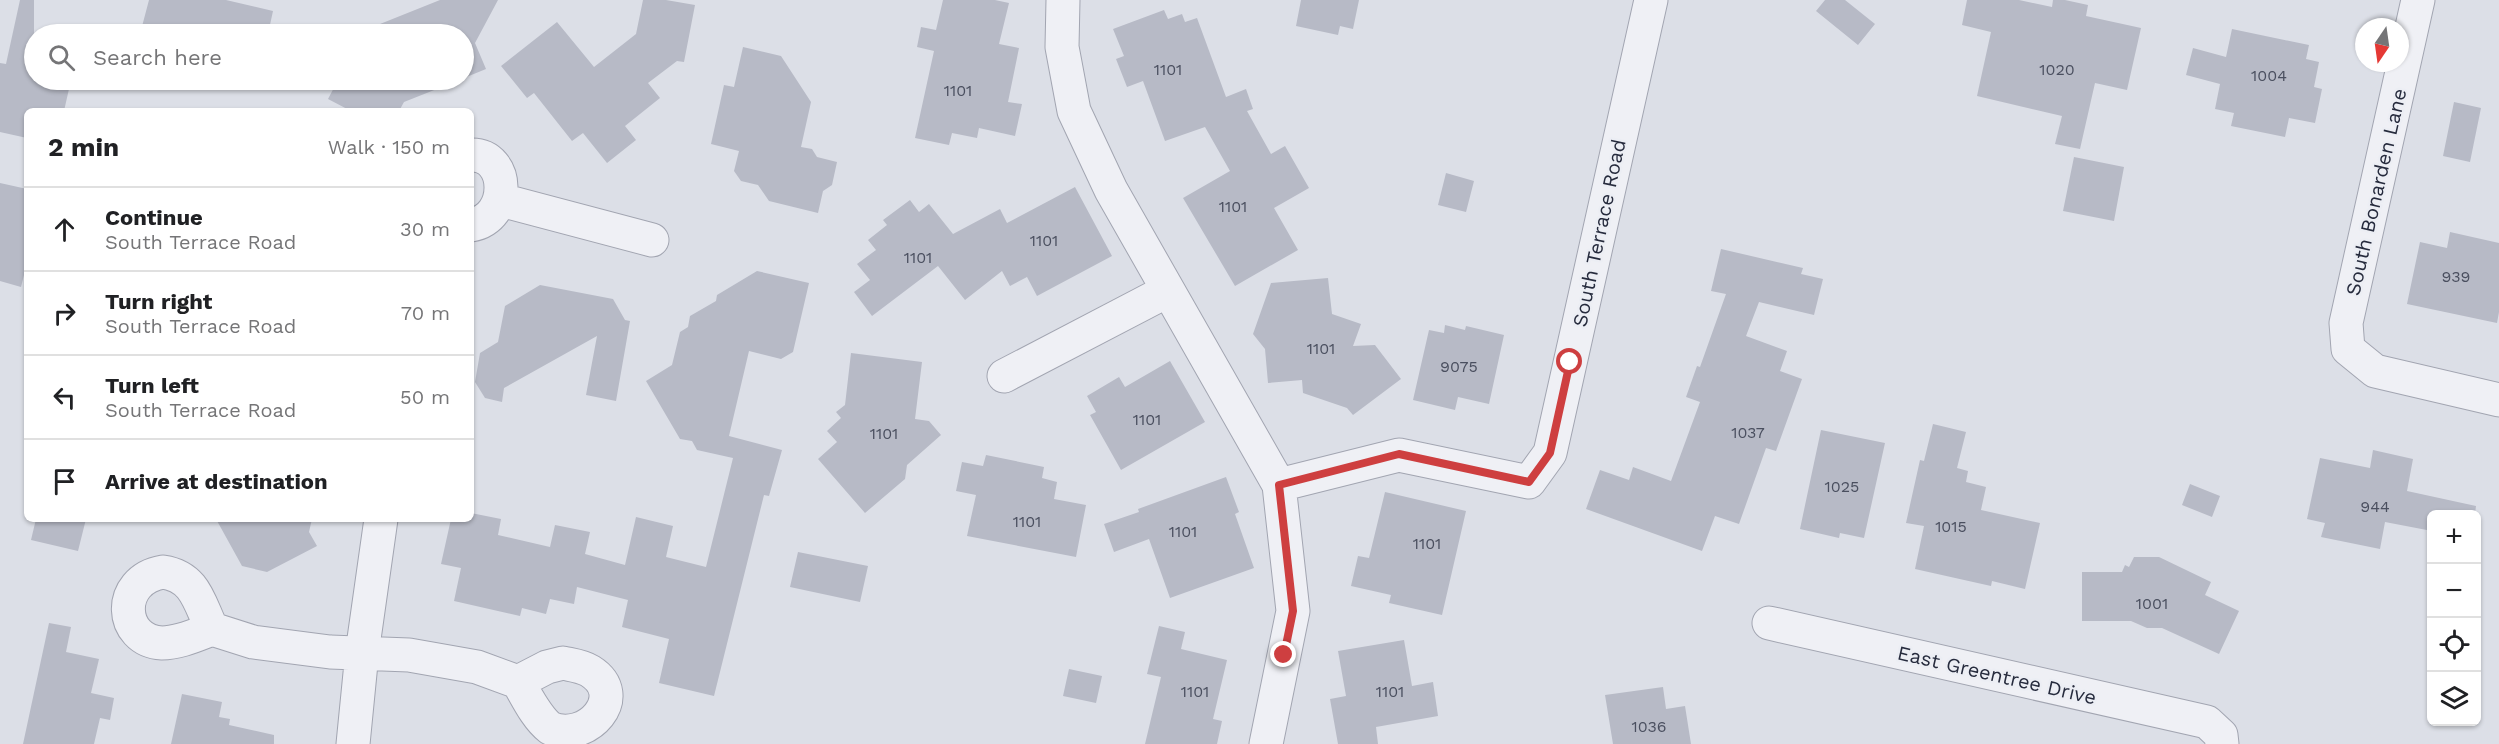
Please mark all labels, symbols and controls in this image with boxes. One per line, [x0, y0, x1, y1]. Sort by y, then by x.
north arrow [2355, 18, 2409, 72]
search box [24, 24, 474, 90]
icon: search [45, 41, 78, 74]
text: Search here [93, 45, 222, 70]
house number: 1101 [1154, 60, 1182, 79]
house number: 1020 [2039, 60, 2075, 79]
house number: 1004 [2251, 66, 2287, 85]
house number: 1101 [944, 81, 972, 100]
street label: South Bonarden Lane [2340, 86, 2412, 298]
text: 2 min [48, 132, 119, 162]
text: Walk · 150 m [328, 135, 450, 159]
street label: South Terrace Road [1567, 137, 1631, 329]
house number: 1101 [1219, 197, 1247, 216]
text: Continue [105, 205, 203, 230]
icon: ahead [48, 213, 81, 246]
text: 30 m [400, 217, 450, 241]
text: South Terrace Road [105, 230, 296, 254]
house number: 1101 [1030, 231, 1058, 250]
house number: 1101 [904, 248, 932, 267]
house number: 939 [2442, 267, 2470, 286]
text: Turn right [105, 289, 212, 314]
icon: right [48, 297, 81, 330]
text: 70 m [401, 301, 450, 325]
text: South Terrace Road [105, 314, 296, 338]
house number: 1101 [1307, 339, 1335, 358]
route start [1556, 348, 1582, 374]
house number: 9075 [1440, 357, 1478, 376]
text: Turn left [105, 373, 199, 398]
icon: left [48, 381, 81, 414]
text: 50 m [400, 385, 450, 409]
text: South Terrace Road [105, 398, 296, 422]
house number: 1101 [1133, 410, 1161, 429]
house number: 1037 [1731, 423, 1765, 442]
house number: 1101 [870, 424, 898, 443]
icon: arrive [48, 465, 81, 498]
text: Arrive at destination [105, 469, 328, 494]
house number: 1025 [1825, 477, 1859, 496]
house number: 944 [2360, 497, 2390, 516]
map controls [2427, 510, 2481, 726]
button: + [2427, 510, 2481, 564]
house number: 1101 [1013, 512, 1041, 531]
house number: 1015 [1935, 517, 1967, 536]
house number: 1101 [1169, 522, 1197, 541]
house number: 1101 [1413, 534, 1441, 553]
button: − [2427, 564, 2481, 618]
house number: 1001 [2136, 594, 2168, 613]
button: locate [2427, 618, 2481, 672]
street label: East Greentree Drive [1895, 640, 2099, 710]
route end [1270, 641, 1296, 667]
button: layers [2427, 672, 2481, 726]
house number: 1101 [1181, 682, 1209, 701]
house number: 1101 [1376, 682, 1404, 701]
house number: 1036 [1632, 717, 1666, 736]

